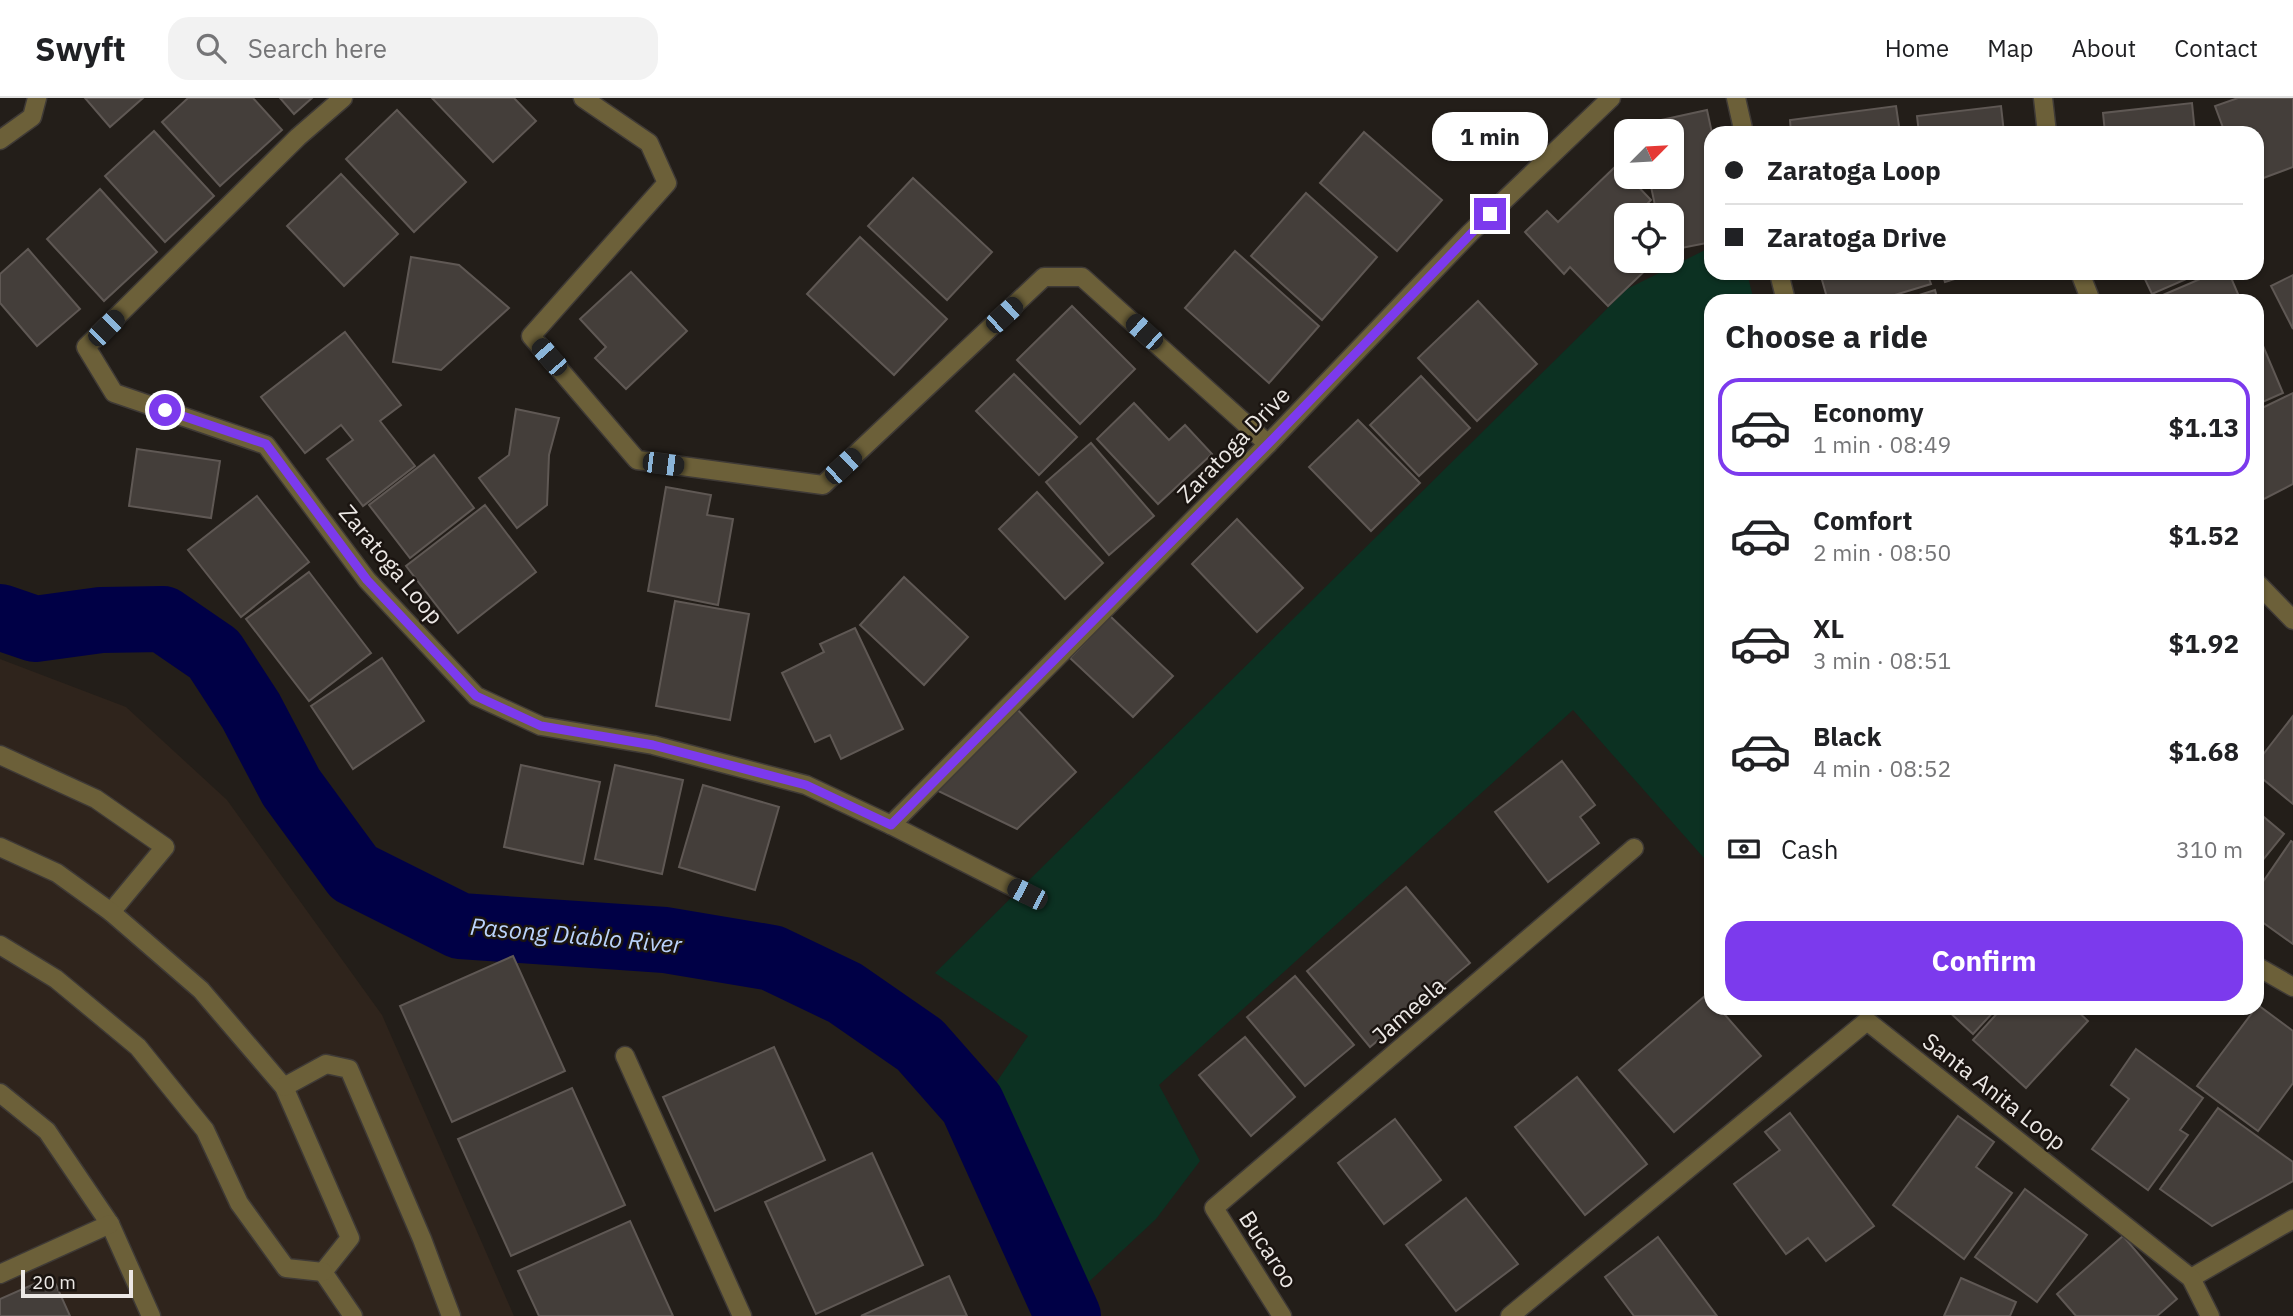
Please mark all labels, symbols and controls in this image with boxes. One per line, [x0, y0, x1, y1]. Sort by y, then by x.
search box [168, 17, 658, 80]
text: Swyft [35, 27, 126, 70]
icon: search [192, 29, 230, 67]
text: Search here [248, 31, 387, 65]
text: Home [1885, 32, 1949, 64]
text: Map [1987, 32, 2033, 64]
text: About [2071, 32, 2136, 64]
text: Contact [2174, 32, 2258, 64]
callout: 1 min [1432, 113, 1548, 162]
north arrow [1614, 119, 1684, 189]
map controls [1614, 119, 1684, 273]
text: 1 min [1460, 121, 1520, 151]
text: Zaratoga Loop [1767, 153, 1941, 187]
route end [1474, 198, 1506, 230]
button: locate [1614, 203, 1684, 273]
text: Zaratoga Drive [1767, 220, 1947, 254]
car [982, 293, 1027, 337]
car [84, 306, 129, 350]
car [1122, 310, 1167, 354]
text: Choose a ride [1725, 315, 1928, 357]
car [528, 334, 571, 380]
street label: Zaratoga Drive [1170, 380, 1296, 508]
route start [149, 394, 181, 426]
text: Economy [1813, 395, 1924, 429]
icon: car [1729, 396, 1792, 459]
text: $1.13 [2169, 410, 2239, 444]
text: 1 min · 08:49 [1813, 429, 1951, 459]
car [821, 444, 866, 488]
car [641, 451, 686, 477]
street label: Zaratoga Loop [333, 498, 451, 630]
text: Comfort [1813, 503, 1912, 537]
icon: car [1729, 504, 1792, 567]
text: $1.52 [2169, 518, 2239, 552]
text: 2 min · 08:50 [1813, 537, 1951, 567]
text: XL [1813, 611, 1844, 645]
icon: car [1729, 612, 1792, 675]
text: $1.92 [2169, 626, 2239, 660]
text: 3 min · 08:51 [1813, 645, 1951, 675]
text: Black [1813, 719, 1881, 753]
icon: car [1729, 720, 1792, 783]
text: $1.68 [2169, 734, 2239, 768]
text: 4 min · 08:52 [1813, 753, 1951, 783]
icon: cash [1725, 830, 1763, 868]
text: Cash [1781, 832, 1838, 866]
text: 310 m [2176, 834, 2243, 864]
car [1004, 875, 1051, 913]
water label: Pasong Diablo River [469, 910, 684, 960]
button: Confirm [1725, 921, 2243, 1001]
street label: Jameela [1365, 970, 1451, 1050]
street label: Santa Anita Loop [1917, 1026, 2073, 1156]
street label: Bucaroo [1233, 1205, 1305, 1293]
scale bar [21, 1267, 133, 1299]
text: 20 m [32, 1270, 76, 1294]

